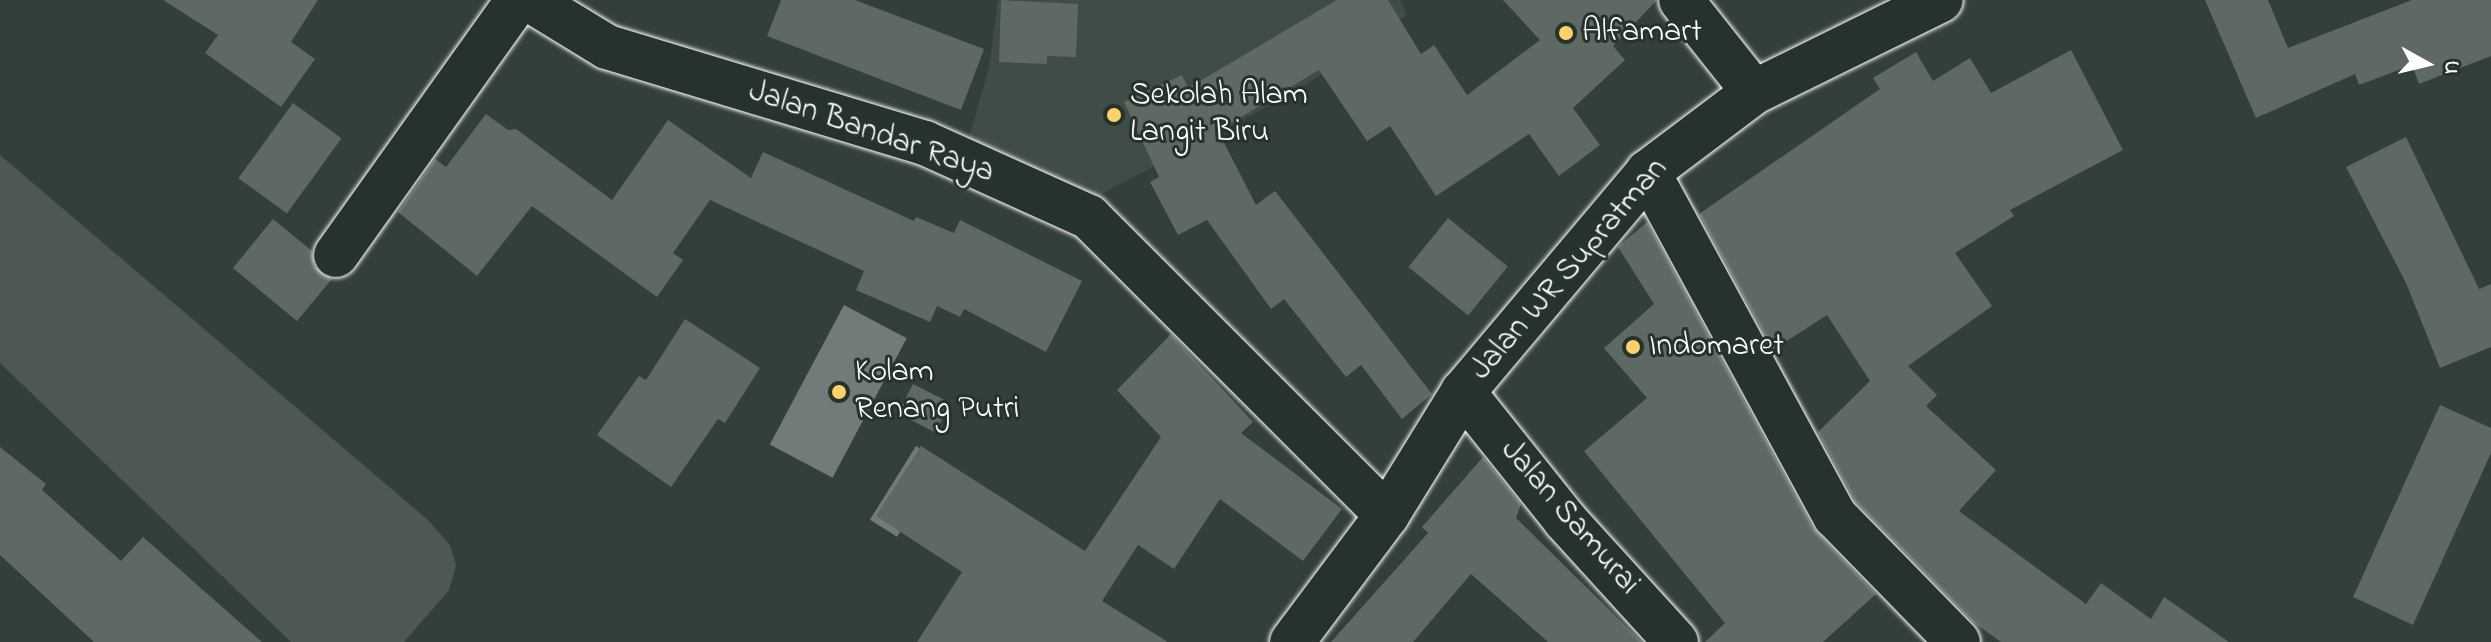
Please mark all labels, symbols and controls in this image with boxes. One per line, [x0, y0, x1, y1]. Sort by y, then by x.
place label: Alfamart [1582, 14, 1702, 52]
marker: Alfamart [1557, 24, 1575, 42]
north arrow [2387, 24, 2467, 104]
text: U [2434, 58, 2468, 76]
street label: Jalan Bandar Raya [743, 73, 999, 193]
place label: Sekolah Alam Langit Biru [1130, 78, 1308, 153]
marker: Sekolah Alam Langit Biru [1105, 106, 1123, 124]
street label: Jalan WR Supratman [1463, 151, 1677, 389]
place label: Indomaret [1649, 328, 1784, 366]
marker: Indomaret [1624, 338, 1642, 356]
place label: Kolam Renang Putri [855, 355, 1020, 430]
marker: Kolam Renang Putri [830, 383, 848, 401]
street label: Jalan Samurai [1491, 433, 1647, 603]

